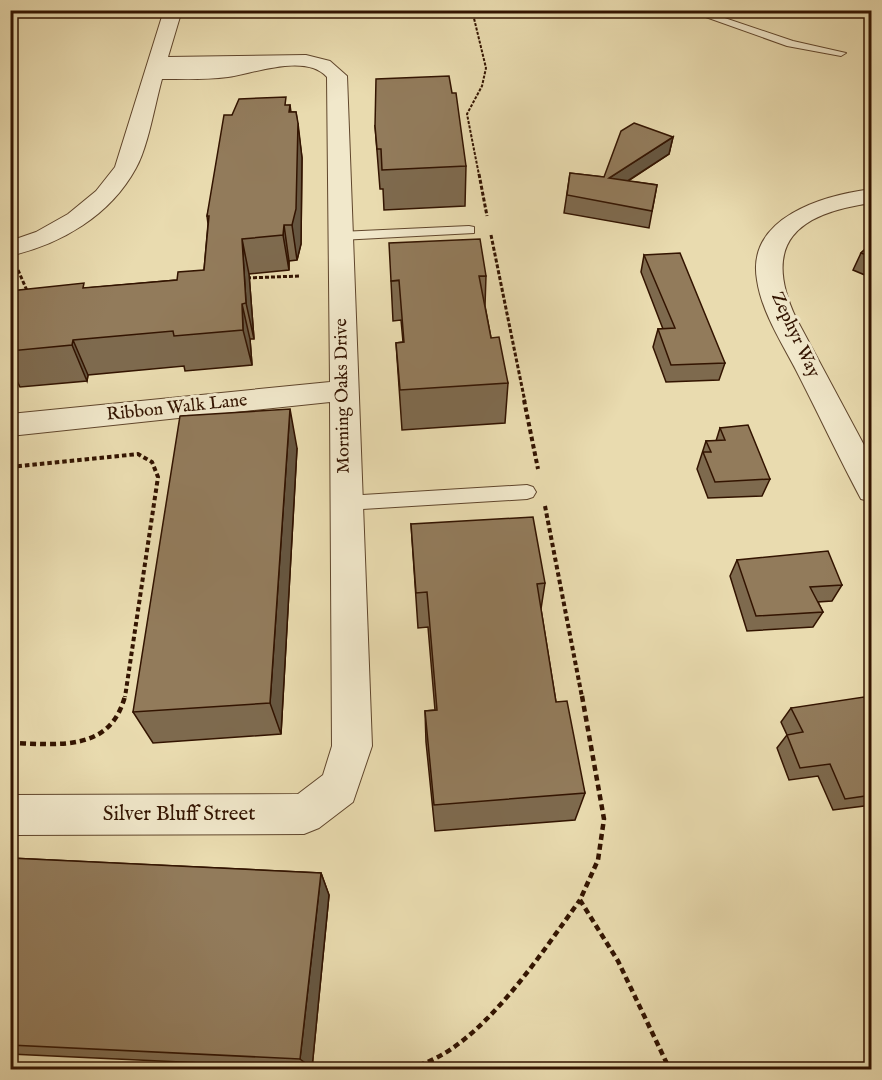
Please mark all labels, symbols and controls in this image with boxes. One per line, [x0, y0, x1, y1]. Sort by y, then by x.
street label: Zephyr Way [765, 289, 825, 382]
street label: Morning Oaks Drive [330, 318, 356, 474]
street label: Ribbon Walk Lane [105, 389, 249, 427]
street label: Silver Bluff Street [103, 801, 255, 828]

